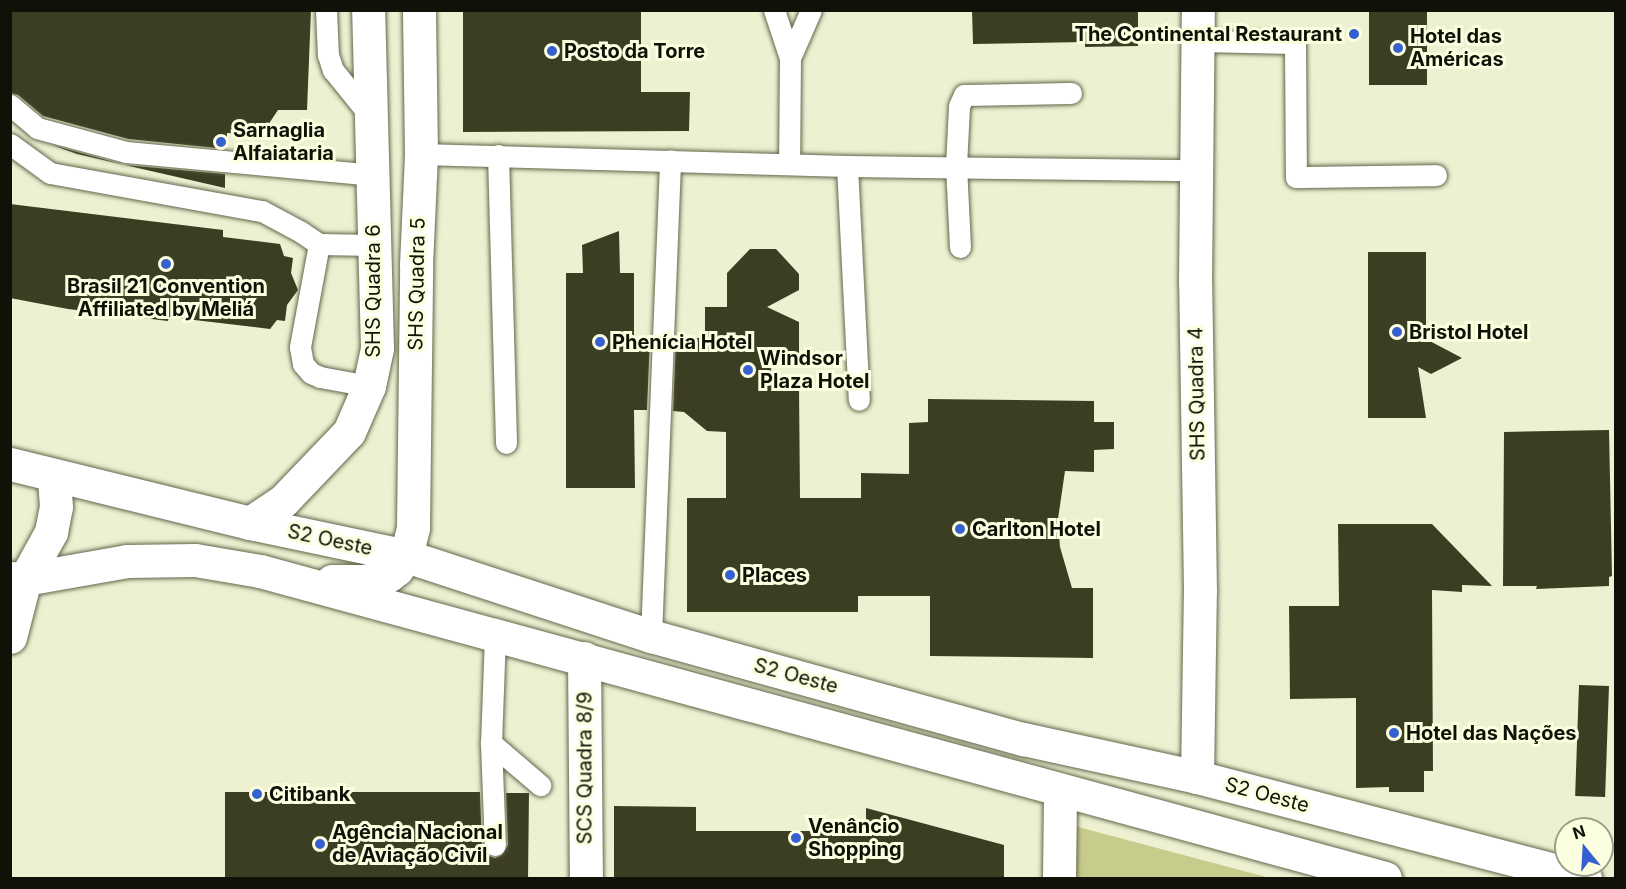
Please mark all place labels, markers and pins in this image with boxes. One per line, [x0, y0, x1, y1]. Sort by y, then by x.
place label: The Continental Restaurant [1075, 22, 1342, 46]
place label: Hotel das Américas [1410, 24, 1504, 71]
marker: The Continental Restaurant [1347, 27, 1361, 41]
place label: Posto da Torre [564, 39, 705, 63]
marker: Hotel das Américas [1391, 41, 1405, 55]
marker: Posto da Torre [545, 44, 559, 58]
place label: Sarnaglia Alfaiataria [233, 118, 334, 165]
marker: Sarnaglia Alfaiataria [214, 135, 228, 149]
marker: Brasil 21 Convention Affiliated by Meliá [159, 257, 173, 271]
place label: Brasil 21 Convention Affiliated by Meliá [67, 274, 265, 321]
place label: Bristol Hotel [1409, 320, 1528, 344]
marker: Bristol Hotel [1390, 325, 1404, 339]
place label: Phenícia Hotel [612, 330, 752, 354]
marker: Phenícia Hotel [593, 335, 607, 349]
place label: Windsor Plaza Hotel [760, 346, 869, 393]
marker: Windsor Plaza Hotel [741, 363, 755, 377]
place label: Carlton Hotel [972, 517, 1101, 541]
marker: Carlton Hotel [953, 522, 967, 536]
place label: Places [742, 563, 807, 587]
marker: Places [723, 568, 737, 582]
place label: Hotel das Nações [1406, 721, 1577, 745]
marker: Hotel das Nações [1387, 726, 1401, 740]
place label: Citibank [269, 782, 350, 806]
marker: Citibank [250, 787, 264, 801]
place label: Venâncio Shopping [808, 814, 902, 861]
place label: Agência Nacional de Aviação Civil [332, 820, 503, 867]
marker: Venâncio Shopping [789, 831, 803, 845]
marker: Agência Nacional de Aviação Civil [313, 837, 327, 851]

